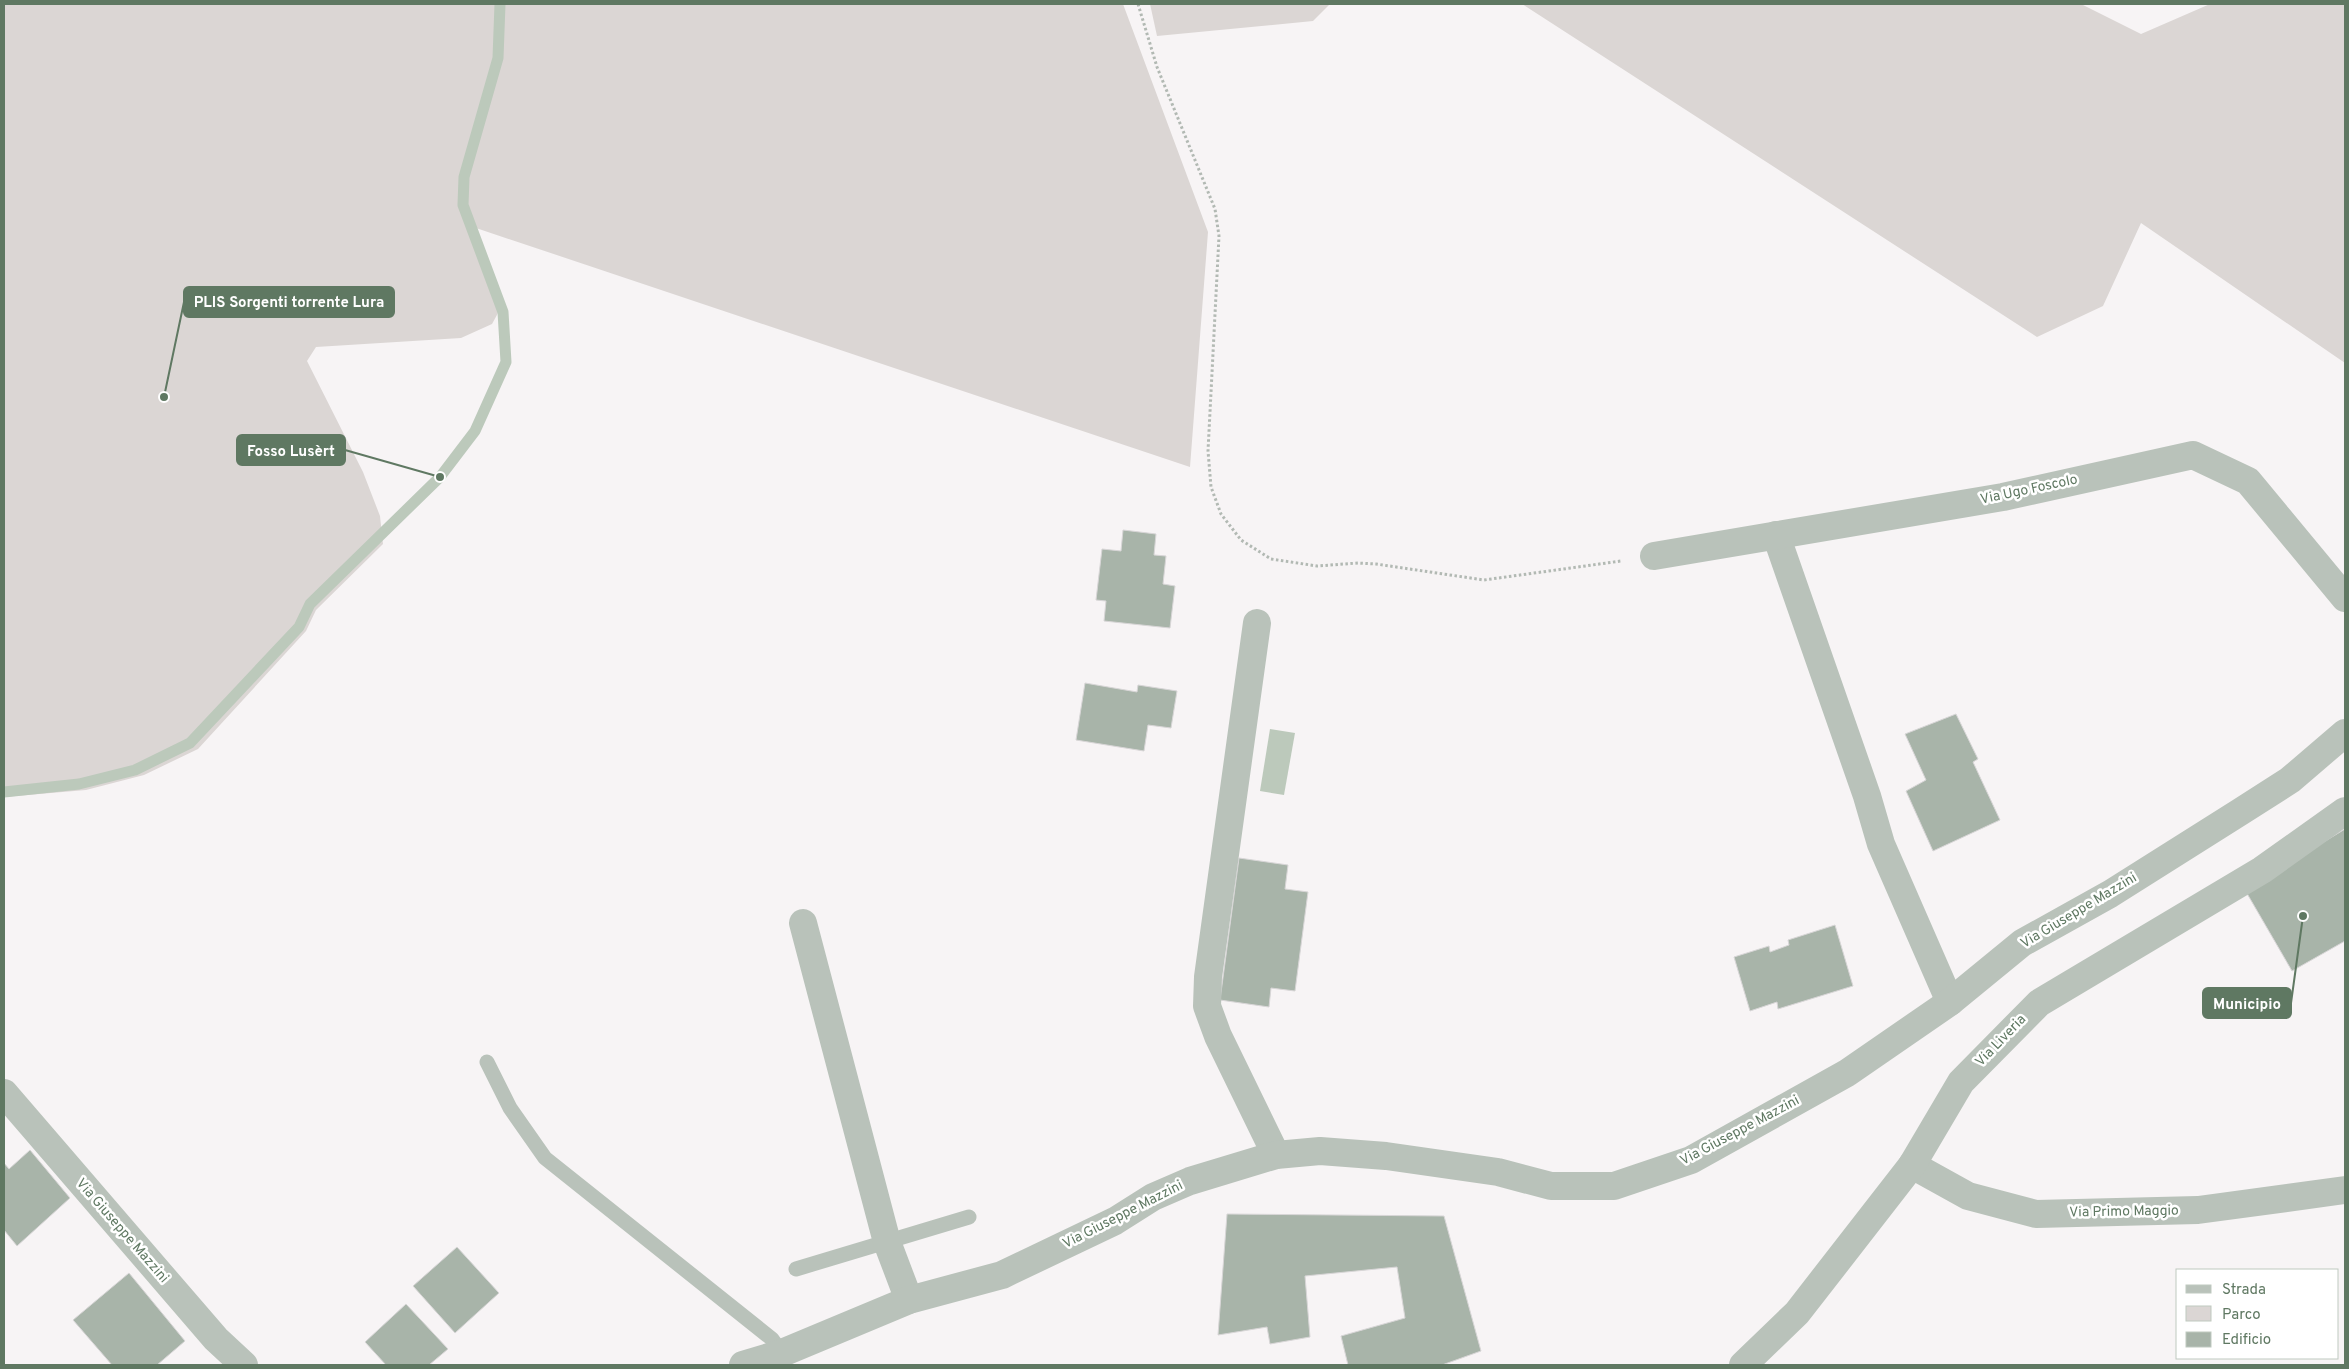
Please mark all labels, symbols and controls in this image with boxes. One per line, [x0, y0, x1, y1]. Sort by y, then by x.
callout: PLIS Sorgenti torrente Lura [184, 287, 394, 317]
text: PLIS Sorgenti torrente Lura [194, 294, 384, 313]
callout: Fosso Lusèrt [237, 435, 345, 465]
text: Fosso Lusèrt [247, 443, 335, 462]
street label: Via Ugo Foscolo [1979, 471, 2079, 509]
street label: Via Giuseppe Mazzini [2018, 870, 2140, 952]
callout: Municipio [2203, 988, 2291, 1018]
text: Municipio [2213, 996, 2281, 1015]
street label: Via Liveria [1972, 1011, 2030, 1071]
street label: Via Giuseppe Mazzini [1677, 1092, 1803, 1170]
street label: Via Giuseppe Mazzini [72, 1175, 172, 1287]
street label: Via Giuseppe Mazzini [1060, 1177, 1186, 1253]
street label: Via Primo Maggio [2069, 1203, 2179, 1221]
legend [2176, 1269, 2339, 1359]
text: Strada [2222, 1281, 2266, 1300]
text: Parco [2222, 1306, 2261, 1325]
text: Edificio [2222, 1331, 2271, 1350]

